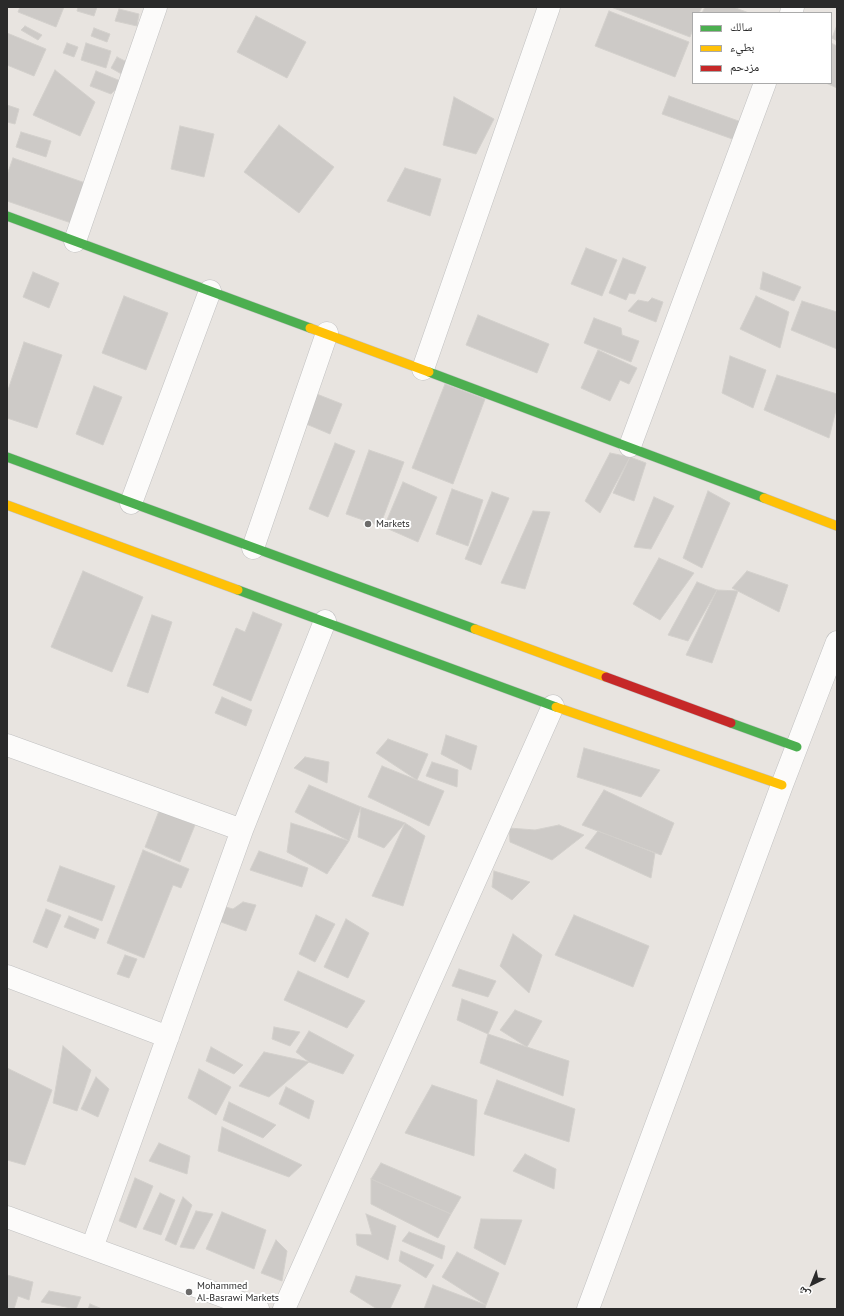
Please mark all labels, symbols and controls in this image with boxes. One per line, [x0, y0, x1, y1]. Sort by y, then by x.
legend [692, 12, 832, 84]
text: سالك [730, 19, 752, 34]
text: بطيء [730, 39, 754, 54]
text: مزدحم [730, 59, 759, 74]
place label: Markets [376, 518, 410, 530]
marker: Markets [363, 519, 373, 529]
north arrow [792, 1264, 832, 1304]
place label: Mohammed Al-Basrawi Markets [197, 1280, 279, 1304]
text: ش [795, 1284, 813, 1302]
marker: Mohammed Al-Basrawi Markets [184, 1287, 194, 1297]

